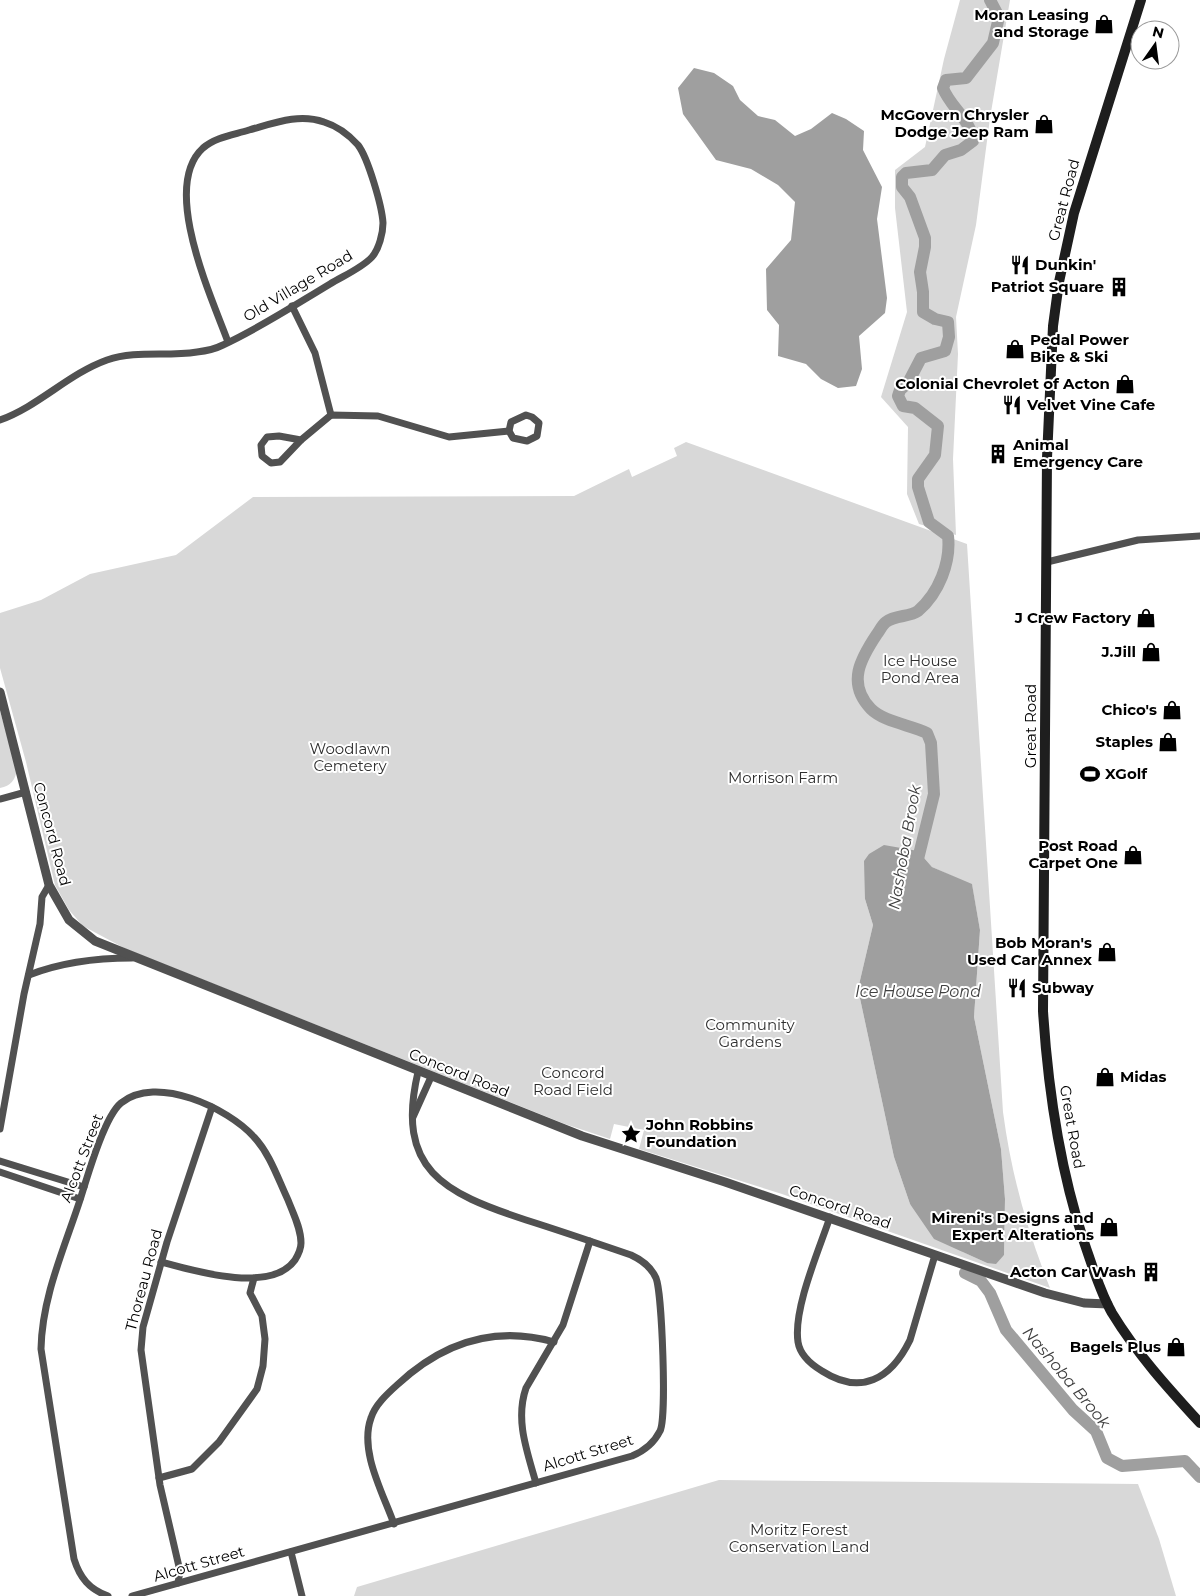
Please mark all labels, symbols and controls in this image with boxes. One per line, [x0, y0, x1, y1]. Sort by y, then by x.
place label: Moran Leasing and Storage [974, 5, 1089, 41]
shop icon: Moran Leasing and Storage [1093, 13, 1115, 35]
north arrow [1130, 20, 1180, 70]
text: N [1150, 22, 1166, 42]
place label: McGovern Chrysler Dodge Jeep Ram [881, 105, 1030, 141]
shop icon: McGovern Chrysler Dodge Jeep Ram [1033, 113, 1055, 135]
street label: Great Road [1043, 157, 1084, 243]
street label: Old Village Road [240, 245, 356, 326]
restaurant icon: Dunkin' [1009, 254, 1031, 276]
place label: Dunkin' [1035, 255, 1096, 274]
building icon: Patriot Square [1108, 276, 1130, 298]
place label: Patriot Square [991, 277, 1104, 296]
place label: Pedal Power Bike & Ski [1030, 330, 1129, 366]
shop icon: Pedal Power Bike & Ski [1004, 338, 1026, 360]
shop icon: Colonial Chevrolet of Acton [1114, 373, 1136, 395]
place label: Colonial Chevrolet of Acton [895, 374, 1110, 393]
restaurant icon: Velvet Vine Cafe [1001, 394, 1023, 416]
place label: Velvet Vine Cafe [1026, 395, 1155, 414]
place label: Animal Emergency Care [1012, 435, 1143, 471]
building icon: Animal Emergency Care [987, 443, 1009, 465]
shop icon: J Crew Factory [1135, 607, 1157, 629]
place label: J Crew Factory [1014, 608, 1132, 627]
shop icon: J.Jill [1140, 641, 1162, 663]
place label: J.Jill [1101, 642, 1136, 661]
park label: Ice House Pond Area [881, 651, 959, 687]
street label: Great Road [1021, 684, 1040, 768]
shop icon: Chico's [1161, 699, 1183, 721]
place label: Chico's [1101, 700, 1157, 719]
shop icon: Staples [1157, 731, 1179, 753]
place label: Staples [1096, 732, 1153, 751]
park label: Woodlawn Cemetery [310, 739, 390, 775]
sports icon: XGolf [1079, 763, 1101, 785]
place label: XGolf [1105, 764, 1148, 783]
park label: Morrison Farm [728, 768, 838, 787]
street label: Concord Road [29, 780, 75, 888]
water label: Nashoba Brook [884, 782, 925, 911]
place label: Post Road Carpet One [1028, 836, 1118, 872]
shop icon: Post Road Carpet One [1122, 844, 1144, 866]
place label: Bob Moran's Used Car Annex [967, 933, 1092, 969]
shop icon: Bob Moran's Used Car Annex [1096, 941, 1118, 963]
restaurant icon: Subway [1006, 977, 1028, 999]
place label: Subway [1032, 978, 1095, 997]
water label: Ice House Pond [855, 982, 981, 1001]
park label: Community Gardens [705, 1015, 796, 1051]
street label: Concord Road [406, 1044, 512, 1101]
park label: Concord Road Field [533, 1063, 613, 1099]
shop icon: Midas [1094, 1066, 1116, 1088]
place label: Midas [1120, 1067, 1166, 1086]
street label: Great Road [1056, 1084, 1089, 1170]
street label: Alcott Street [56, 1111, 107, 1205]
place label: John Robbins Foundation [645, 1115, 753, 1151]
place icon: John Robbins Foundation [620, 1123, 642, 1145]
street label: Concord Road [787, 1180, 894, 1233]
place label: Mireni's Designs and Expert Alterations [931, 1208, 1094, 1244]
shop icon: Mireni's Designs and Expert Alterations [1098, 1216, 1120, 1238]
street label: Thoreau Road [121, 1227, 166, 1333]
building icon: Acton Car Wash [1140, 1261, 1162, 1283]
place label: Acton Car Wash [1009, 1262, 1136, 1281]
water label: Nashoba Brook [1019, 1323, 1115, 1433]
shop icon: Bagels Plus [1165, 1336, 1187, 1358]
place label: Bagels Plus [1070, 1337, 1161, 1356]
street label: Alcott Street [540, 1430, 635, 1475]
park label: Moritz Forest Conservation Land [729, 1520, 869, 1556]
street label: Alcott Street [151, 1541, 247, 1586]

